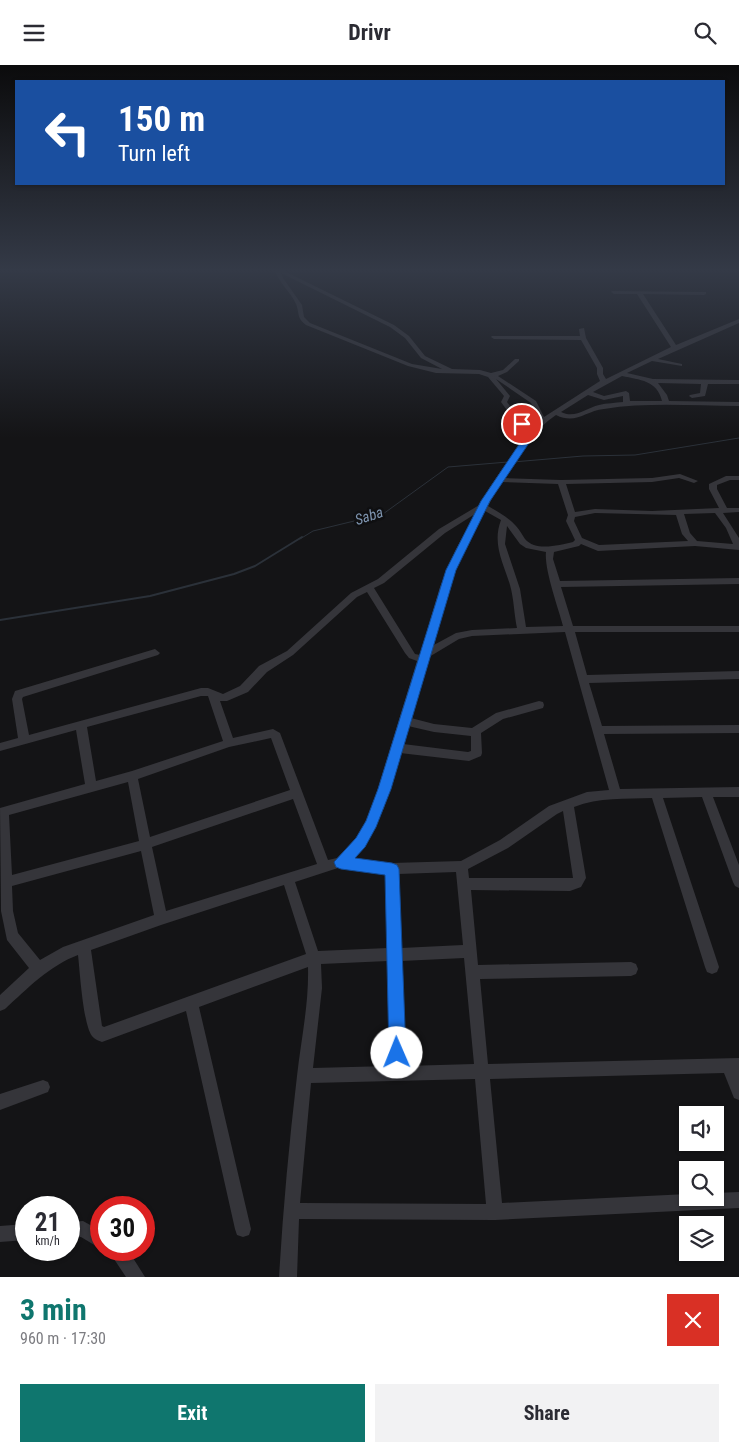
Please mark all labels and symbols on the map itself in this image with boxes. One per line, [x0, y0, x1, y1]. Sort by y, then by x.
pin [501, 403, 543, 445]
water label: Saba [353, 503, 385, 529]
position arrow [370, 1026, 422, 1078]
speed limit sign: 30 [90, 1196, 155, 1261]

